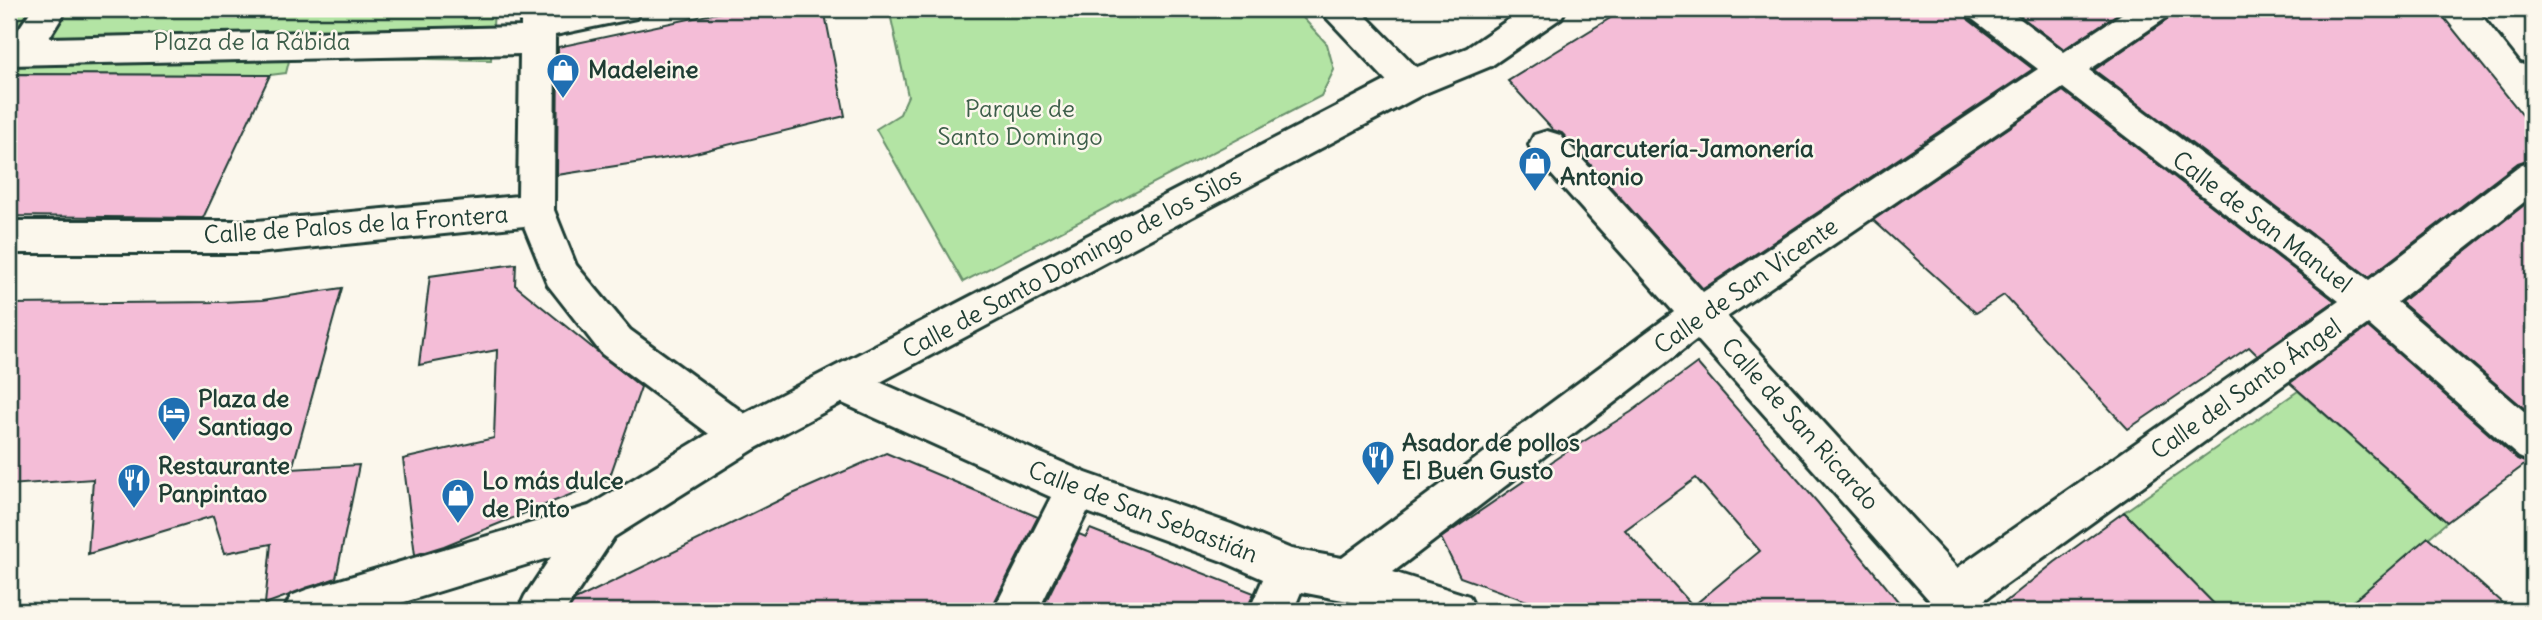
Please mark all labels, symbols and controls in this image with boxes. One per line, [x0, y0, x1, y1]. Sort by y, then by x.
park label: Plaza de la Rábida [154, 26, 350, 56]
shop icon: Madeleine [544, 51, 582, 100]
place label: Madeleine [588, 54, 698, 84]
park label: Parque de Santo Domingo [937, 93, 1103, 151]
place label: Charcutería-Jamonería Antonio [1560, 133, 1814, 191]
shop icon: Charcutería-Jamonería Antonio [1516, 144, 1554, 193]
street label: Calle de San Manuel [2167, 144, 2358, 298]
street label: Calle de Santo Domingo de los Silos [897, 160, 1246, 364]
street label: Calle de Palos de la Frontera [203, 198, 509, 250]
street label: Calle de San Vicente [1648, 211, 1843, 360]
street label: Calle del Santo Ángel [2144, 311, 2346, 465]
street label: Calle de San Ricardo [1715, 331, 1886, 516]
place label: Plaza de Santiago [198, 383, 293, 441]
hotel icon: Plaza de Santiago [155, 394, 193, 443]
place label: Asador de pollos El Buen Gusto [1402, 427, 1580, 485]
restaurant icon: Asador de pollos El Buen Gusto [1359, 438, 1397, 487]
place label: Restaurante Panpintao [158, 450, 290, 508]
street label: Calle de San Sebastián [1024, 453, 1262, 569]
restaurant icon: Restaurante Panpintao [115, 461, 153, 510]
place label: Lo más dulce de Pinto [482, 465, 624, 523]
shop icon: Lo más dulce de Pinto [439, 476, 477, 525]

